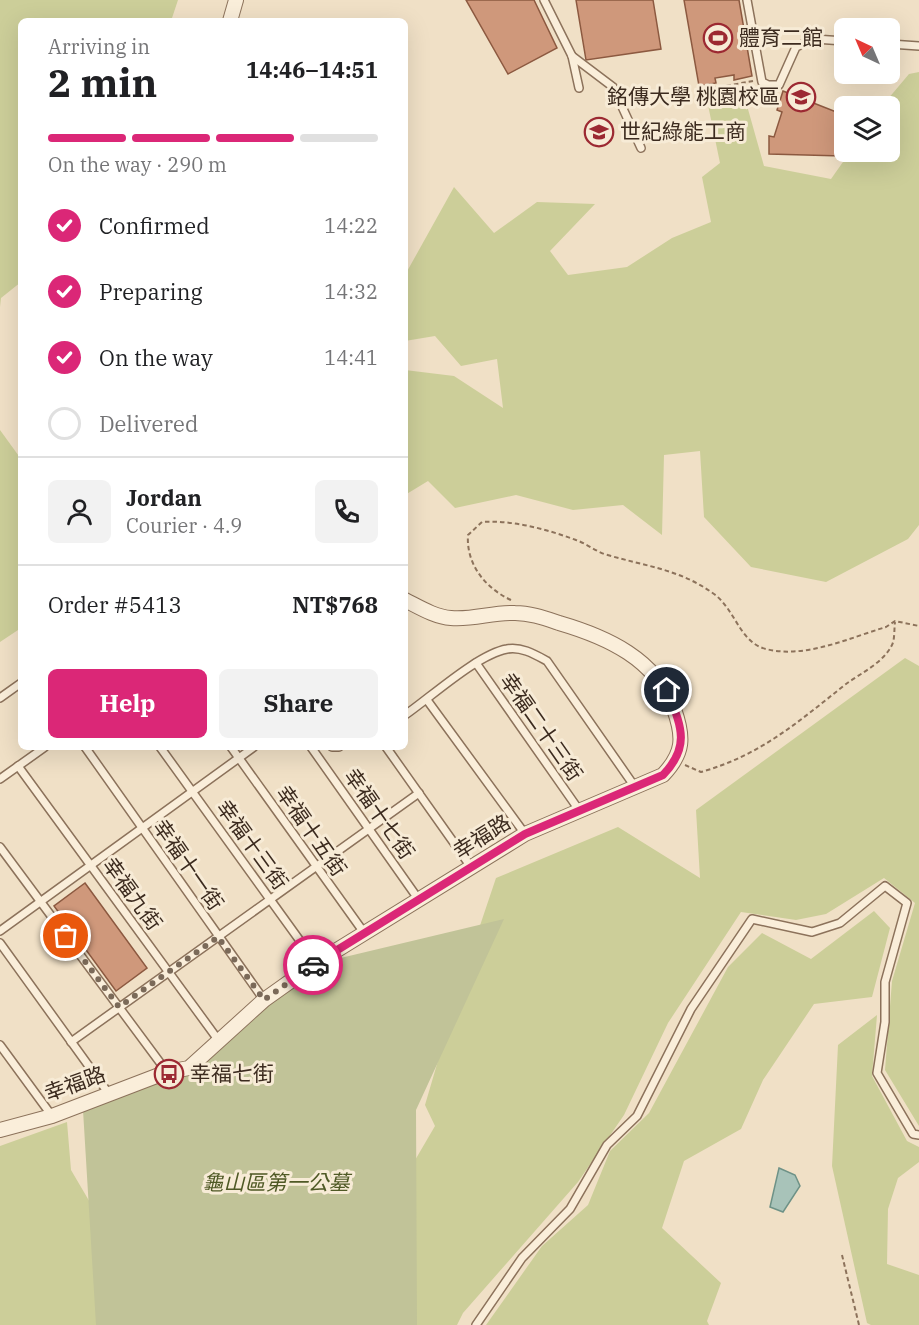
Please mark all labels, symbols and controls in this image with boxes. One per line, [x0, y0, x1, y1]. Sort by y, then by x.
north arrow [834, 18, 900, 84]
map controls [834, 18, 900, 162]
sports icon: 體育二館 [702, 22, 734, 54]
place label: 體育二館 [739, 23, 823, 51]
text: Arriving in [48, 33, 150, 60]
text: 14:46–14:51 [246, 55, 378, 84]
text: 2 min [48, 57, 157, 108]
school or university icon: 銘傳大學 桃園校區 [785, 81, 817, 113]
place label: 銘傳大學 桃園校區 [607, 82, 780, 110]
button: layers [834, 96, 900, 162]
school or university icon: 世紀綠能工商 [583, 116, 615, 148]
place label: 世紀綠能工商 [620, 117, 746, 145]
text: On the way · 290 m [48, 151, 227, 178]
icon: check [48, 209, 81, 242]
text: Confirmed [99, 211, 210, 240]
text: 14:22 [324, 212, 378, 239]
icon: check [48, 275, 81, 308]
text: Preparing [99, 277, 203, 306]
text: 14:32 [324, 278, 378, 305]
icon: check [48, 341, 81, 374]
text: On the way [99, 343, 213, 372]
text: 14:41 [324, 344, 378, 371]
text: Delivered [99, 409, 198, 438]
button: person [48, 480, 111, 543]
button: phone [315, 480, 378, 543]
text: Jordan [126, 483, 202, 512]
text: Courier · 4.9 [126, 512, 242, 539]
text: Order #5413 [48, 590, 182, 619]
text: NT$768 [292, 590, 378, 619]
pin [641, 664, 692, 715]
street label: 幸福二十三街 [494, 667, 589, 786]
button: Help [48, 669, 207, 738]
button: Share [219, 669, 378, 738]
icon: home [650, 673, 683, 706]
street label: 幸福十七街 [338, 762, 421, 864]
street label: 幸福十五街 [270, 779, 353, 881]
street label: 幸福十三街 [211, 794, 295, 895]
street label: 幸福路 [447, 808, 516, 865]
street label: 幸福十一街 [147, 813, 230, 915]
street label: 幸福九街 [97, 851, 169, 936]
pin [40, 910, 91, 961]
icon: bag [49, 919, 82, 952]
courier [283, 935, 343, 995]
icon: car [297, 949, 330, 982]
bus stop icon: 幸福七街 [153, 1058, 185, 1090]
street label: 幸福路 [40, 1059, 109, 1107]
place label: 幸福七街 [190, 1059, 274, 1087]
park label: 龜山區第一公墓 [203, 1168, 352, 1196]

